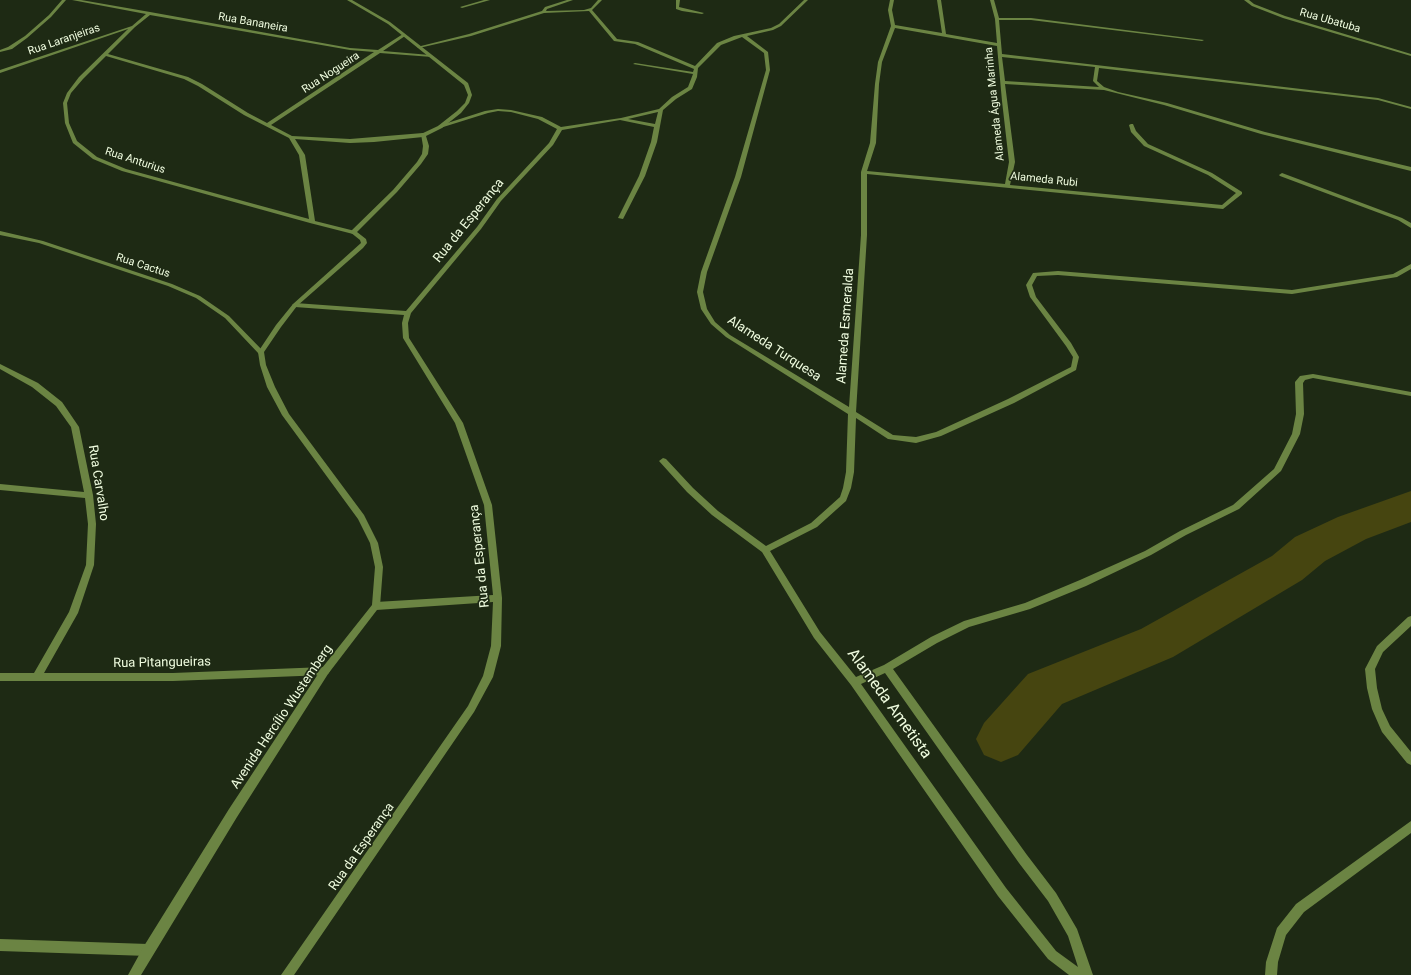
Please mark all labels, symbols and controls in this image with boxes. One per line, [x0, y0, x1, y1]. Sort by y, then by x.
street label: Rua Ubatuba [1298, 6, 1362, 36]
street label: Rua Bananeira [217, 10, 289, 36]
street label: Rua Laranjeiras [26, 21, 102, 59]
street label: Alameda Água Marinha [982, 46, 1008, 162]
street label: Rua Nogueira [300, 50, 362, 96]
street label: Rua Anturius [103, 145, 167, 177]
street label: Alameda Rubi [1010, 170, 1078, 190]
street label: Rua da Esperança [430, 176, 508, 266]
street label: Rua Cactus [114, 251, 172, 281]
street label: Alameda Esmeralda [834, 268, 858, 384]
street label: Alameda Turquesa [724, 313, 824, 385]
street label: Rua Carvalho [84, 444, 112, 522]
street label: Rua da Esperança [467, 504, 493, 608]
street label: Avenida Hercílio Wustemberg [228, 642, 336, 792]
street label: Alameda Ametista [843, 645, 935, 763]
street label: Rua Pitangueiras [113, 654, 211, 672]
street label: Rua da Esperança [326, 800, 398, 894]

